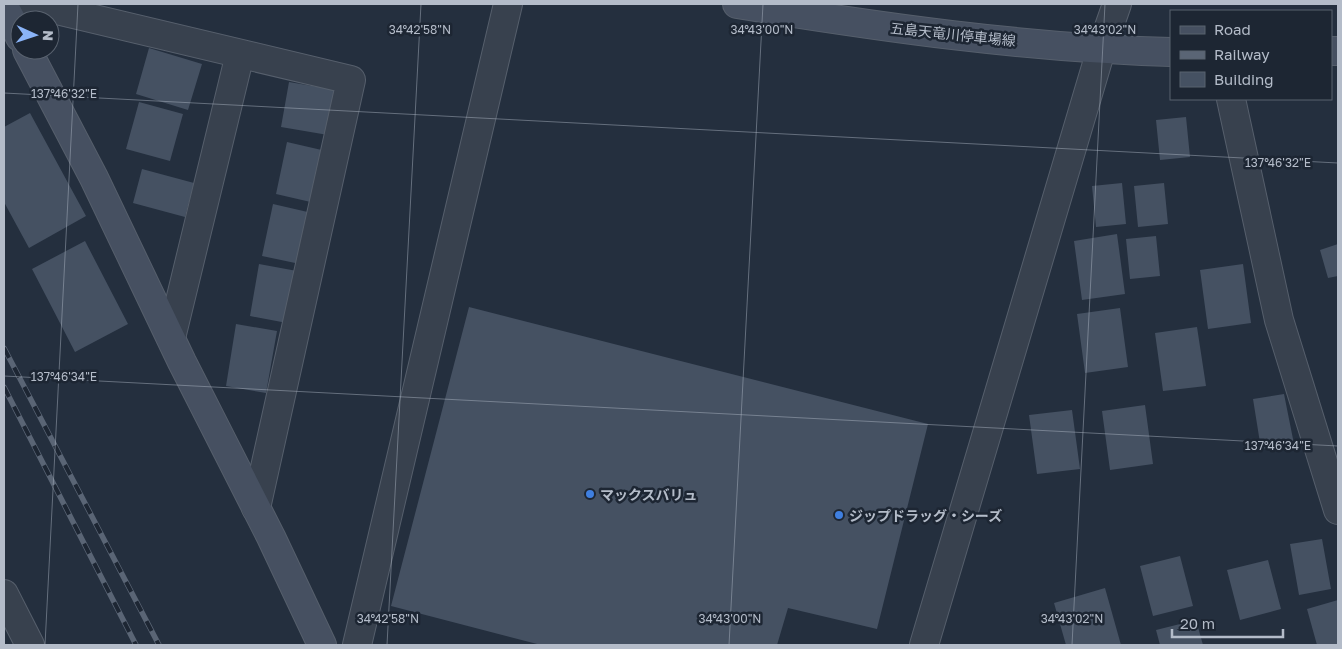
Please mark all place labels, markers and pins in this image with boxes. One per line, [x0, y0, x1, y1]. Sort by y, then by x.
place label: マックスバリュ [600, 486, 698, 503]
marker: マックスバリュ [584, 488, 596, 500]
place label: ジップドラッグ・シーズ [849, 507, 1002, 524]
marker: ジップドラッグ・シーズ [833, 509, 845, 521]

